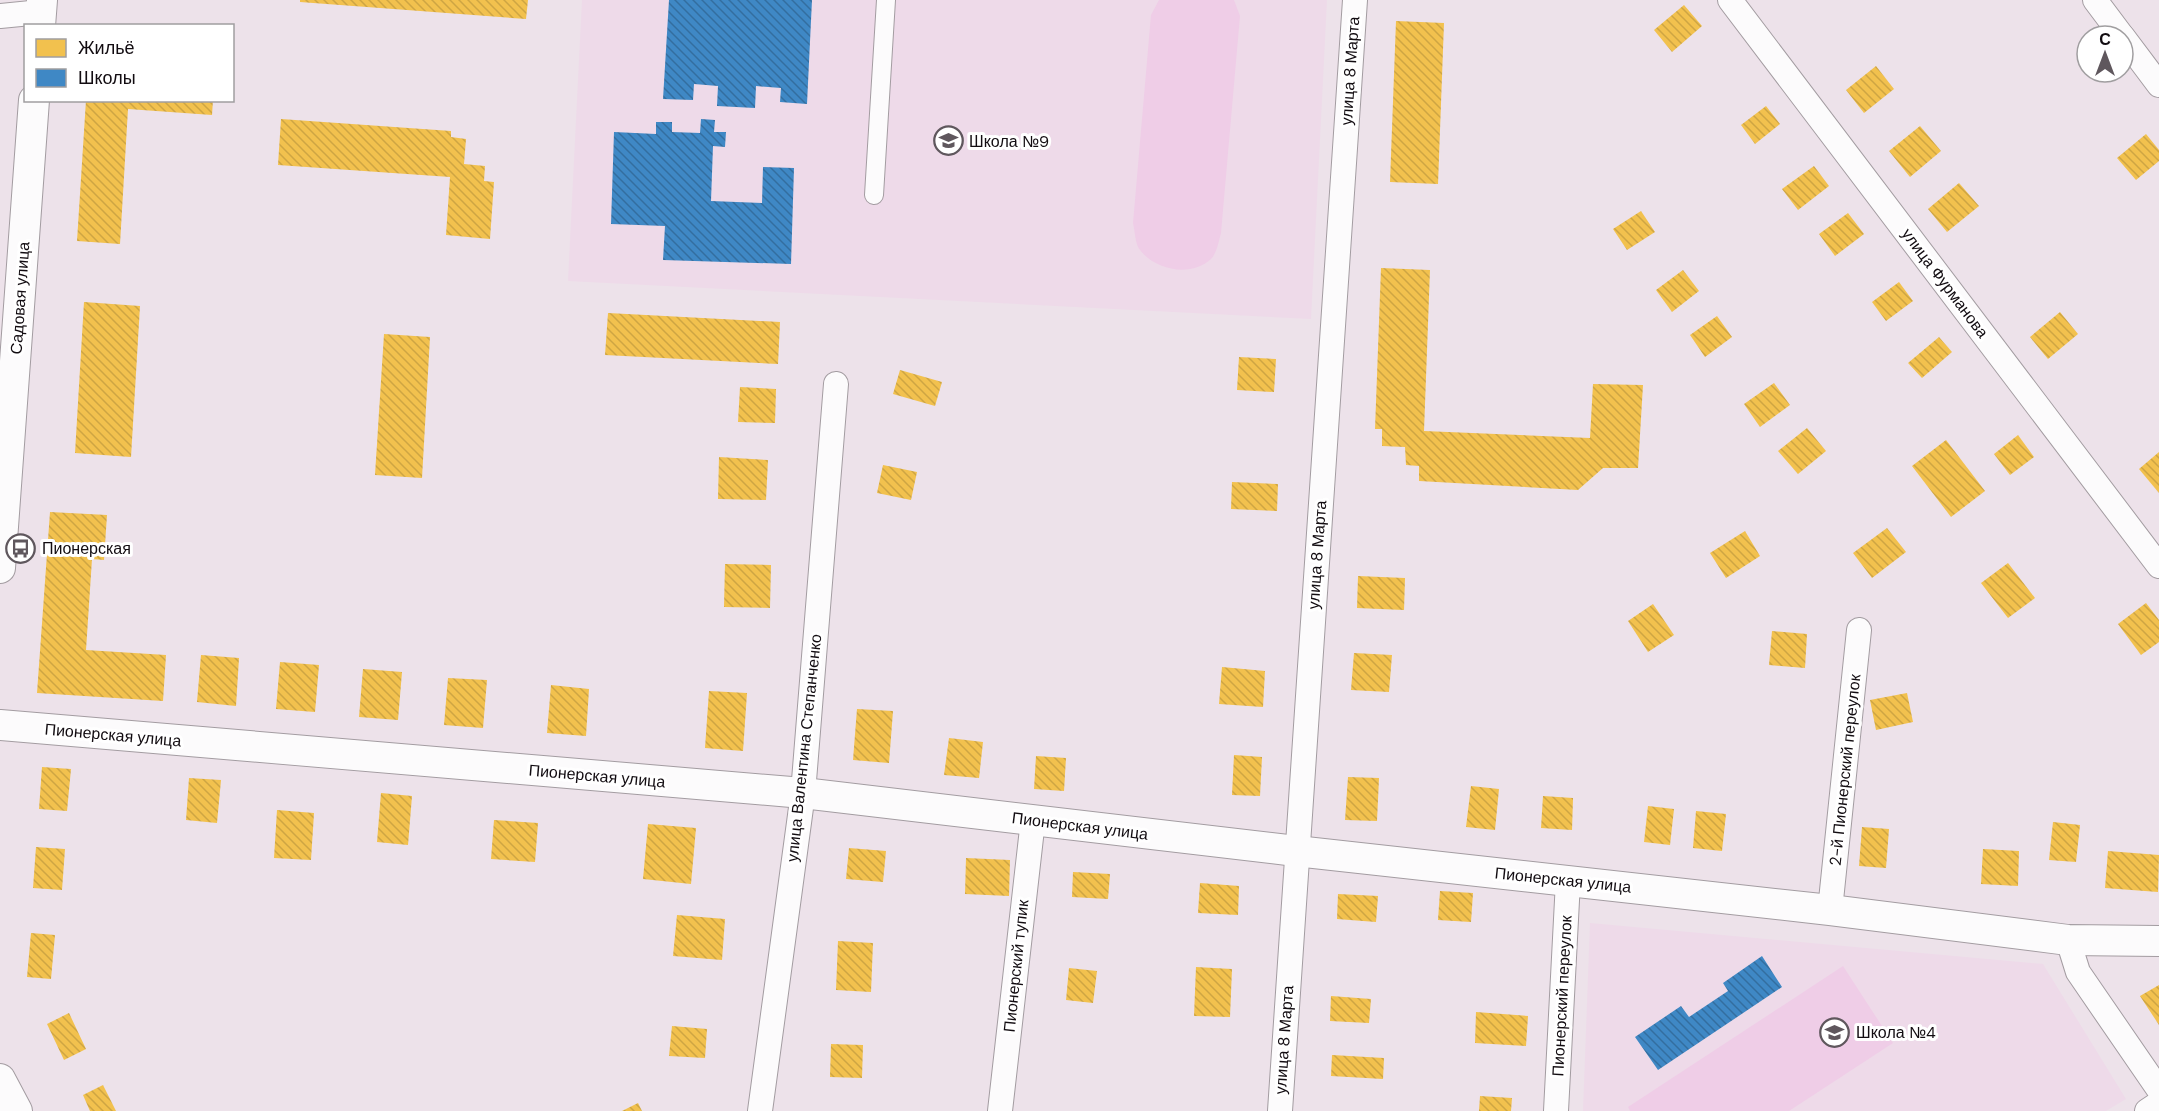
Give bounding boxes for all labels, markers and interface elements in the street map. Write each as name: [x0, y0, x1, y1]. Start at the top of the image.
street label: улица 8 Марта: [1336, 16, 1364, 126]
legend: [24, 24, 234, 102]
north arrow: [2075, 24, 2135, 84]
text: С: [2099, 29, 2111, 50]
text: Жильё: [78, 36, 135, 60]
text: Школы: [78, 66, 136, 90]
school or university icon: Школа №9: [932, 125, 964, 157]
place label: Школа №9: [969, 131, 1049, 152]
street label: улица Фурманова: [1897, 224, 1993, 342]
street label: Садовая улица: [6, 241, 34, 355]
street label: улица 8 Марта: [1303, 500, 1331, 610]
bus stop icon: Пионерская: [5, 532, 37, 564]
place label: Пионерская: [42, 538, 131, 559]
street label: улица Валентина Степанченко: [782, 633, 826, 863]
street label: 2-й Пионерский переулок: [1825, 672, 1866, 867]
street label: Пионерская улица: [44, 719, 182, 751]
street label: Пионерская улица: [528, 760, 666, 792]
street label: Пионерская улица: [1011, 807, 1149, 845]
street label: Пионерская улица: [1494, 862, 1632, 898]
street label: Пионерский тупик: [999, 898, 1034, 1033]
street label: Пионерский переулок: [1547, 914, 1577, 1077]
street label: улица 8 Марта: [1270, 985, 1298, 1095]
school or university icon: Школа №4: [1819, 1016, 1851, 1048]
place label: Школа №4: [1856, 1022, 1936, 1043]

